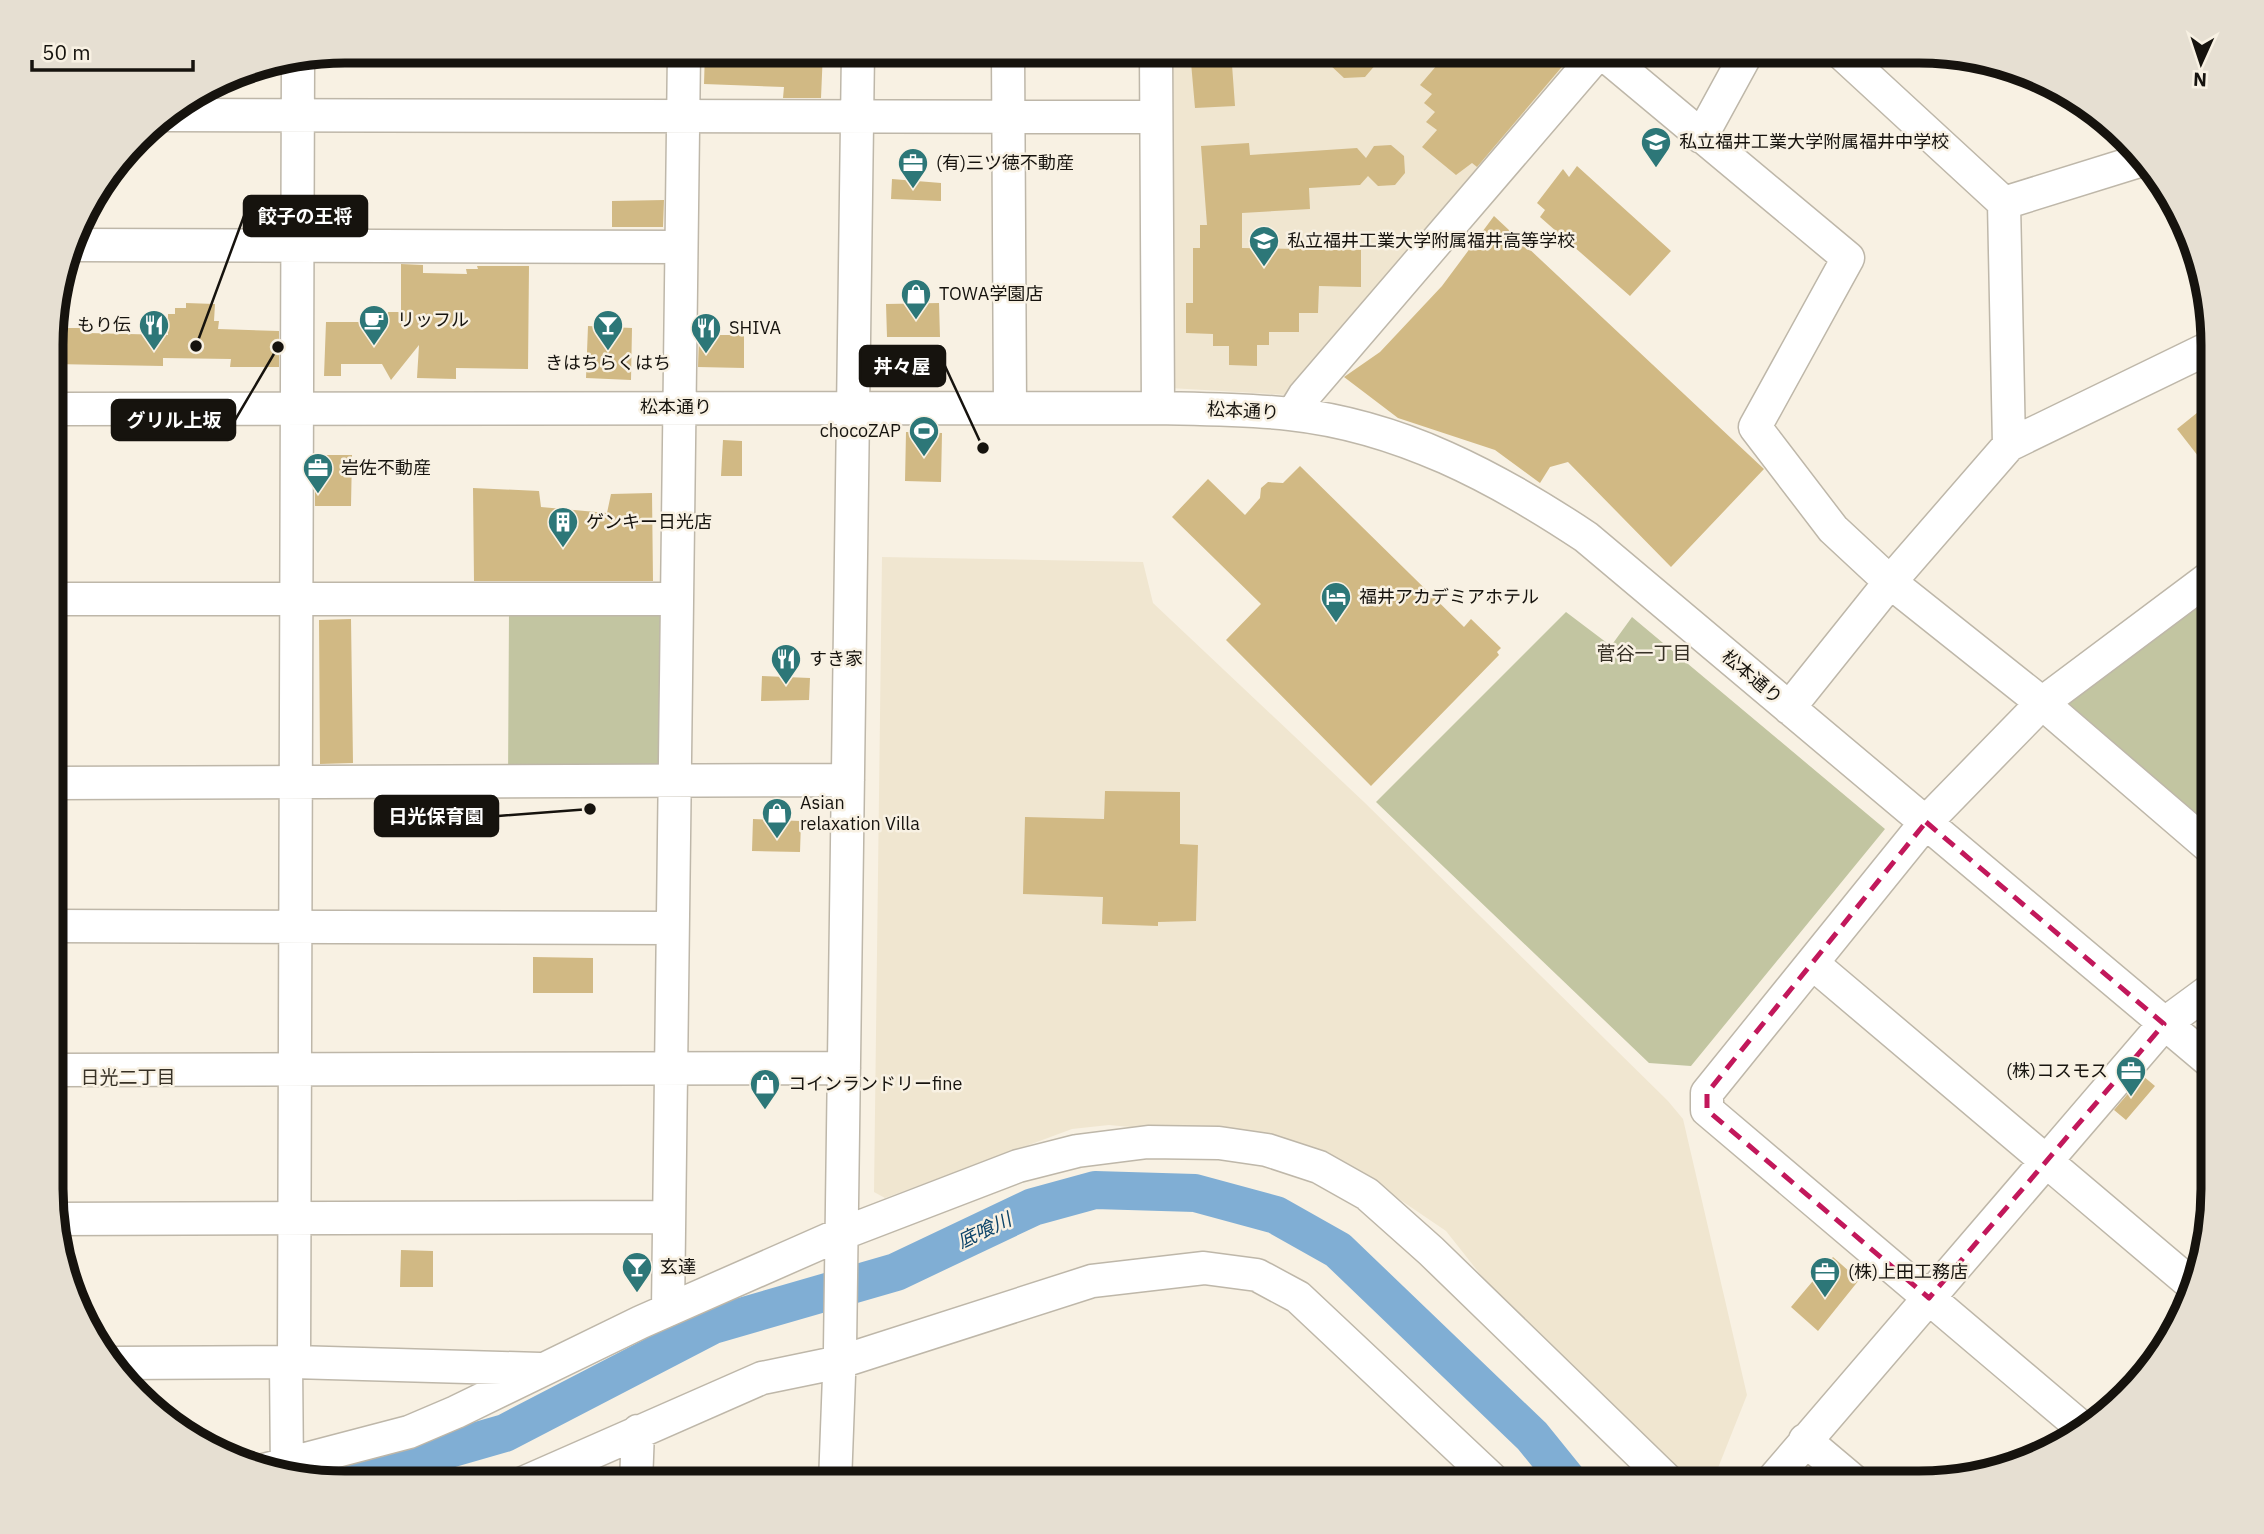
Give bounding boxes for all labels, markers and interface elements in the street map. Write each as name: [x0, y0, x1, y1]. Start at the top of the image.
scale bar: [32, 28, 192, 72]
north arrow: [2166, 28, 2236, 98]
text: 50 m: [42, 38, 91, 66]
text: N: [2193, 68, 2208, 92]
school or university icon: 私立福井工業大学附属福井中学校: [1639, 125, 1673, 169]
place label: 私立福井工業大学附属福井中学校: [1679, 130, 1949, 153]
office icon: (有)三ツ徳不動産: [896, 146, 930, 190]
place label: (有)三ツ徳不動産: [936, 151, 1074, 174]
callout: 餃子の王将: [244, 196, 367, 236]
text: 餃子の王将: [257, 204, 353, 228]
school or university icon: 私立福井工業大学附属福井高等学校: [1247, 224, 1281, 268]
place label: 私立福井工業大学附属福井高等学校: [1287, 229, 1575, 252]
shop icon: TOWA学園店: [899, 277, 933, 321]
place label: TOWA学園店: [939, 282, 1043, 305]
cafe icon: リッフル: [357, 303, 391, 347]
restaurant icon: もり伝: [137, 308, 171, 352]
place label: リッフル: [397, 308, 469, 331]
bar icon: きはちらくはち: [591, 308, 625, 352]
restaurant icon: SHIVA: [689, 311, 723, 355]
place label: もり伝: [77, 313, 131, 336]
place label: SHIVA: [729, 316, 782, 339]
callout: 丼々屋: [860, 346, 945, 386]
place label: きはちらくはち: [545, 351, 671, 374]
text: 丼々屋: [873, 354, 931, 378]
street label: 松本通り: [640, 395, 712, 418]
street label: 松本通り: [1206, 397, 1280, 424]
callout: グリル上坂: [112, 400, 235, 440]
text: グリル上坂: [126, 408, 222, 432]
sports icon: chocoZAP: [907, 414, 941, 458]
place label: chocoZAP: [820, 419, 901, 442]
office icon: 岩佐不動産: [301, 451, 335, 495]
place label: 岩佐不動産: [341, 456, 431, 479]
building icon: ゲンキー日光店: [546, 505, 580, 549]
place label: ゲンキー日光店: [586, 510, 712, 533]
hotel icon: 福井アカデミアホテル: [1319, 580, 1353, 624]
place label: 福井アカデミアホテル: [1359, 585, 1539, 608]
district label: 菅谷一丁目: [1596, 641, 1692, 665]
restaurant icon: すき家: [769, 642, 803, 686]
street label: 松本通り: [1717, 645, 1787, 709]
place label: すき家: [809, 647, 863, 670]
place label: Asian relaxation Villa: [800, 791, 920, 835]
callout: 日光保育園: [375, 796, 498, 836]
shop icon: Asian relaxation Villa: [760, 796, 794, 840]
text: 日光保育園: [388, 804, 484, 828]
office icon: (株)コスモス: [2114, 1054, 2148, 1098]
place label: (株)コスモス: [2006, 1059, 2108, 1082]
district label: 日光二丁目: [80, 1065, 176, 1089]
shop icon: コインランドリーfine: [748, 1067, 782, 1111]
place label: コインランドリーfine: [788, 1072, 962, 1095]
water label: 底喰川: [953, 1206, 1017, 1253]
bar icon: 玄達: [620, 1250, 654, 1294]
place label: 玄達: [660, 1255, 696, 1278]
office icon: (株)上田工務店: [1808, 1255, 1842, 1299]
place label: (株)上田工務店: [1848, 1260, 1968, 1283]

